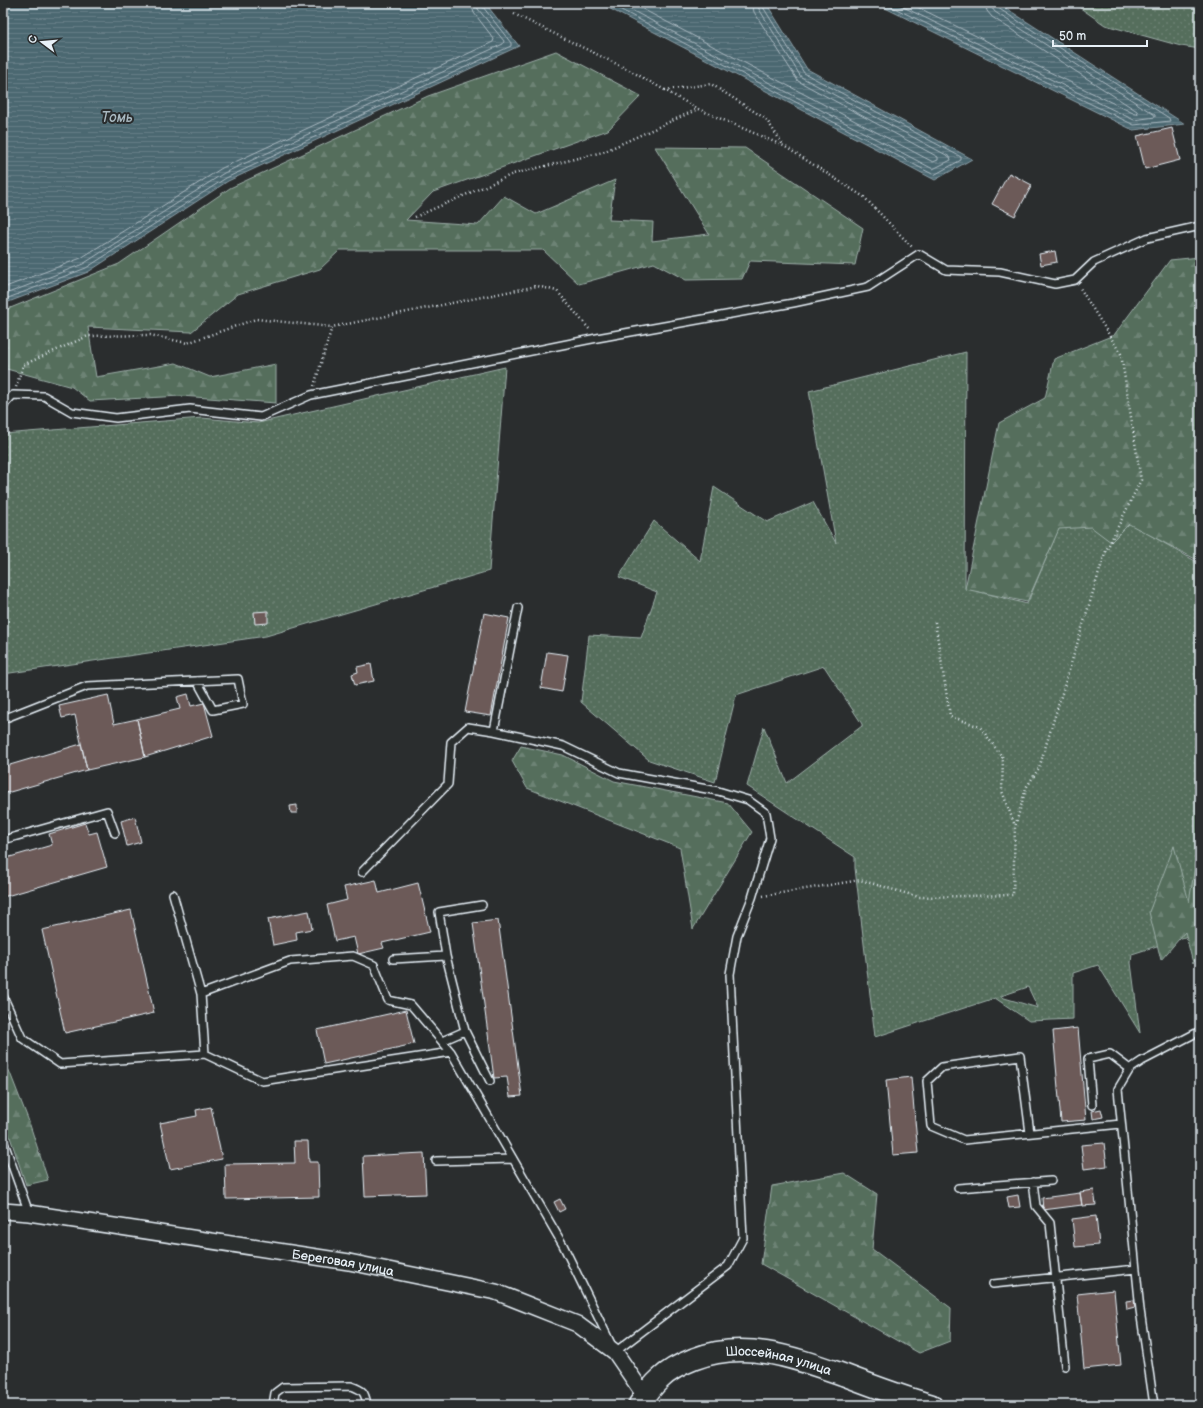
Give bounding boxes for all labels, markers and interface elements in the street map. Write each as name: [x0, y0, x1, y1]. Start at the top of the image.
north arrow: [22, 22, 62, 62]
scale bar: [1053, 22, 1147, 48]
text: 50 m: [1059, 29, 1086, 44]
text: С: [26, 34, 40, 45]
water label: Томь: [101, 109, 133, 126]
street label: Береговая улица: [291, 1246, 396, 1280]
street label: Шоссейная улица: [725, 1343, 834, 1379]

